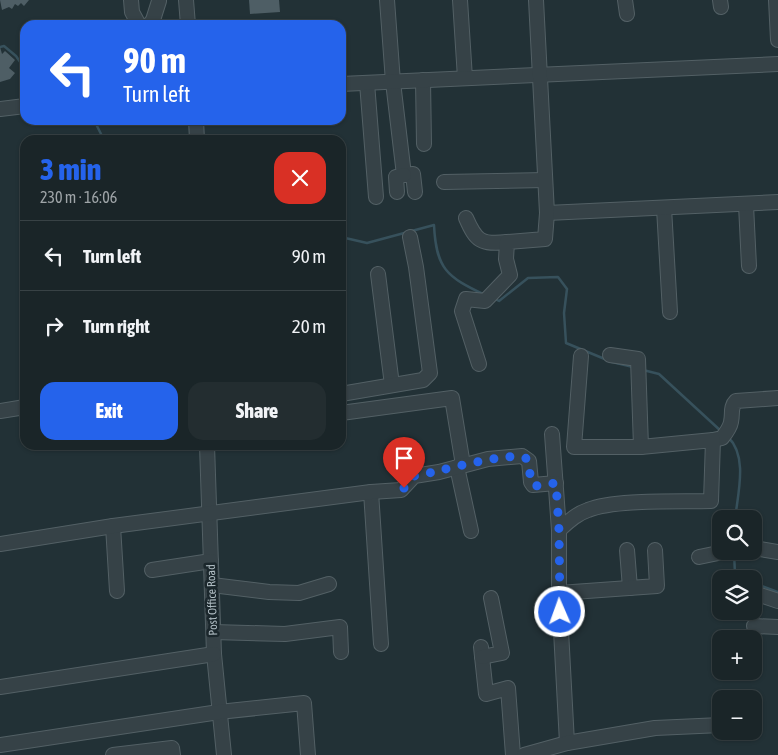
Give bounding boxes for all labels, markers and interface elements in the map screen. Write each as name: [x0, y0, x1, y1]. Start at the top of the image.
icon: left: [40, 40, 105, 105]
text: 90 m: [123, 40, 186, 80]
text: Turn left: [123, 81, 190, 107]
text: 3 min: [40, 152, 101, 186]
button: close: [274, 152, 326, 204]
text: 230 m · 16:06: [40, 188, 117, 206]
icon: left: [40, 242, 68, 270]
text: Turn left: [83, 245, 141, 267]
text: 90 m: [292, 245, 326, 267]
icon: right: [40, 312, 68, 340]
text: Turn right: [83, 315, 150, 337]
text: 20 m: [292, 315, 326, 337]
button: Exit: [40, 382, 178, 440]
button: Share: [188, 382, 326, 440]
pin: [383, 437, 425, 488]
icon: arrive: [390, 444, 418, 472]
map controls: [712, 510, 762, 740]
button: search: [712, 510, 762, 560]
street label: Post Office Road: [204, 564, 220, 636]
button: layers: [712, 570, 762, 620]
position arrow: [533, 585, 585, 637]
button: +: [712, 630, 762, 680]
button: −: [712, 690, 762, 740]

